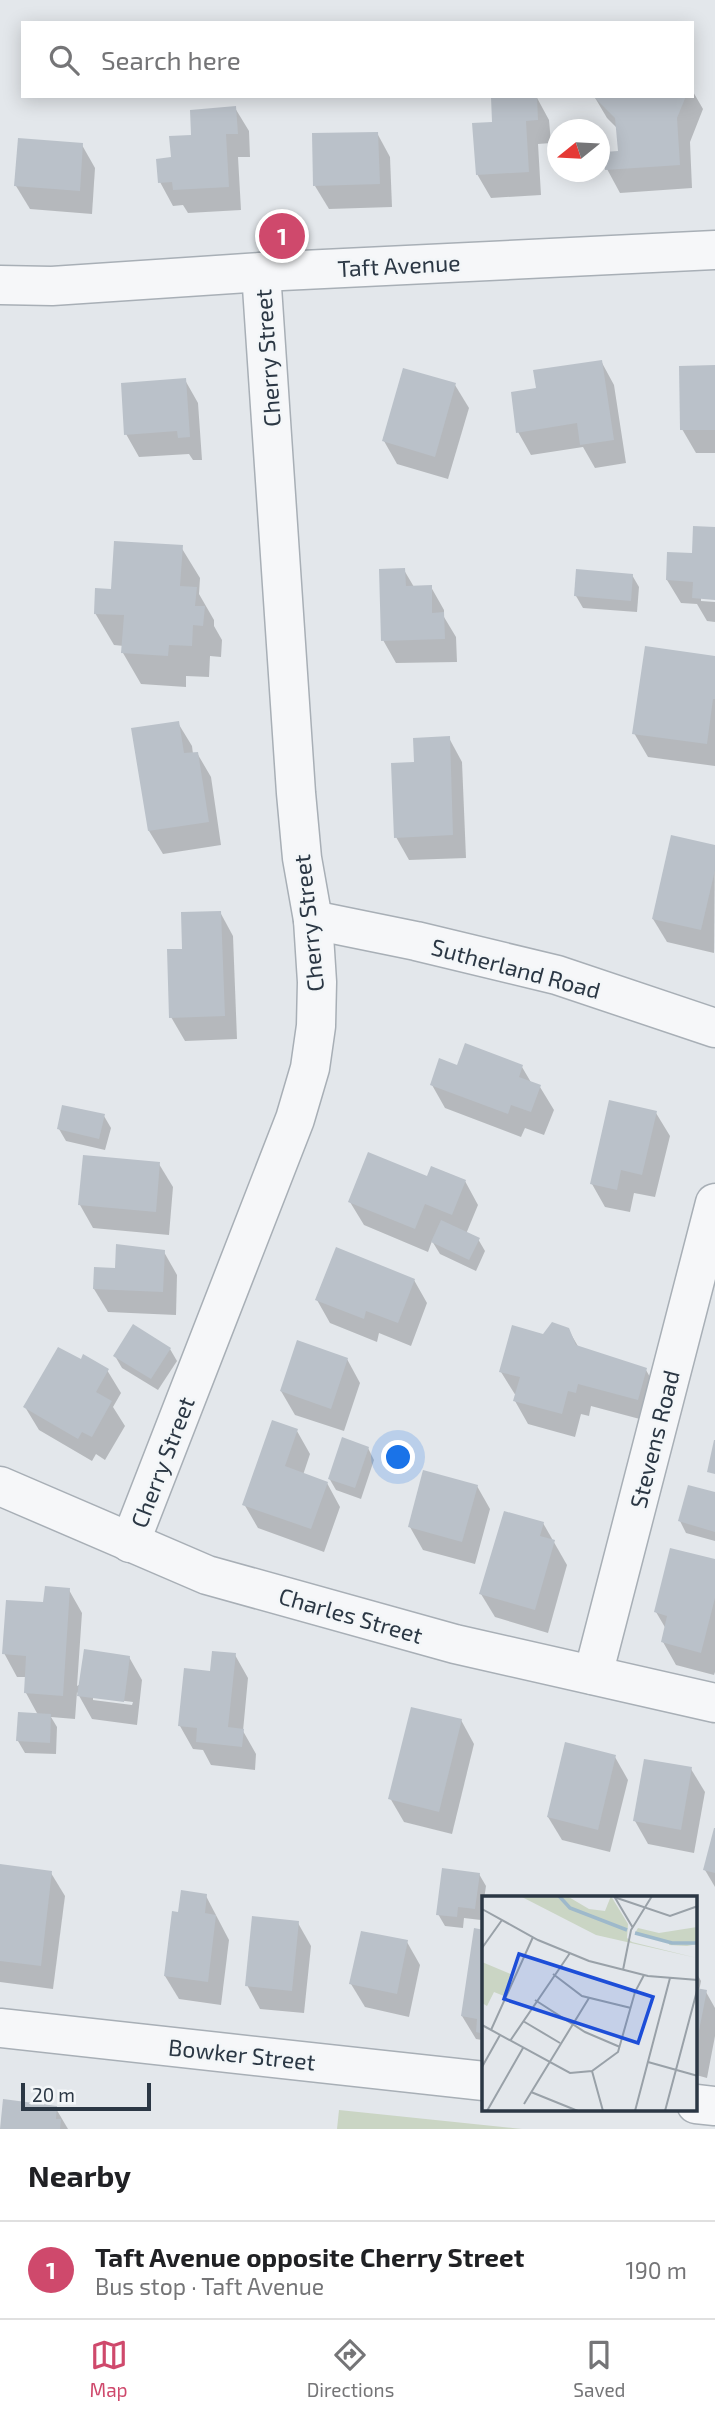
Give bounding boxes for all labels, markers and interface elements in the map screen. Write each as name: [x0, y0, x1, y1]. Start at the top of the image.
search box: [21, 21, 694, 98]
icon: search: [45, 41, 83, 79]
text: Search here: [101, 44, 241, 75]
north arrow: [547, 119, 610, 182]
pin: 1: [259, 210, 305, 262]
street label: Taft Avenue: [337, 248, 461, 282]
street label: Cherry Street: [248, 288, 286, 428]
street label: Cherry Street: [287, 853, 329, 993]
street label: Sutherland Road: [428, 932, 604, 1004]
street label: Stevens Road: [623, 1367, 685, 1511]
street label: Cherry Street: [124, 1392, 200, 1531]
your location: [381, 1440, 415, 1474]
street label: Charles Street: [276, 1581, 426, 1649]
inset map: [482, 1896, 698, 2112]
street label: Bowker Street: [167, 2032, 317, 2076]
scale bar: [21, 2080, 150, 2112]
text: 20 m: [32, 2083, 75, 2106]
text: Nearby: [28, 2157, 131, 2193]
text: Taft Avenue opposite Cherry Street: [95, 2241, 524, 2272]
text: 1: [46, 2256, 56, 2284]
text: 190 m: [626, 2256, 687, 2284]
text: Bus stop · Taft Avenue: [95, 2272, 324, 2300]
tab: Map: [90, 2336, 128, 2401]
tab: Directions: [307, 2336, 394, 2401]
tab: Saved: [573, 2336, 625, 2401]

